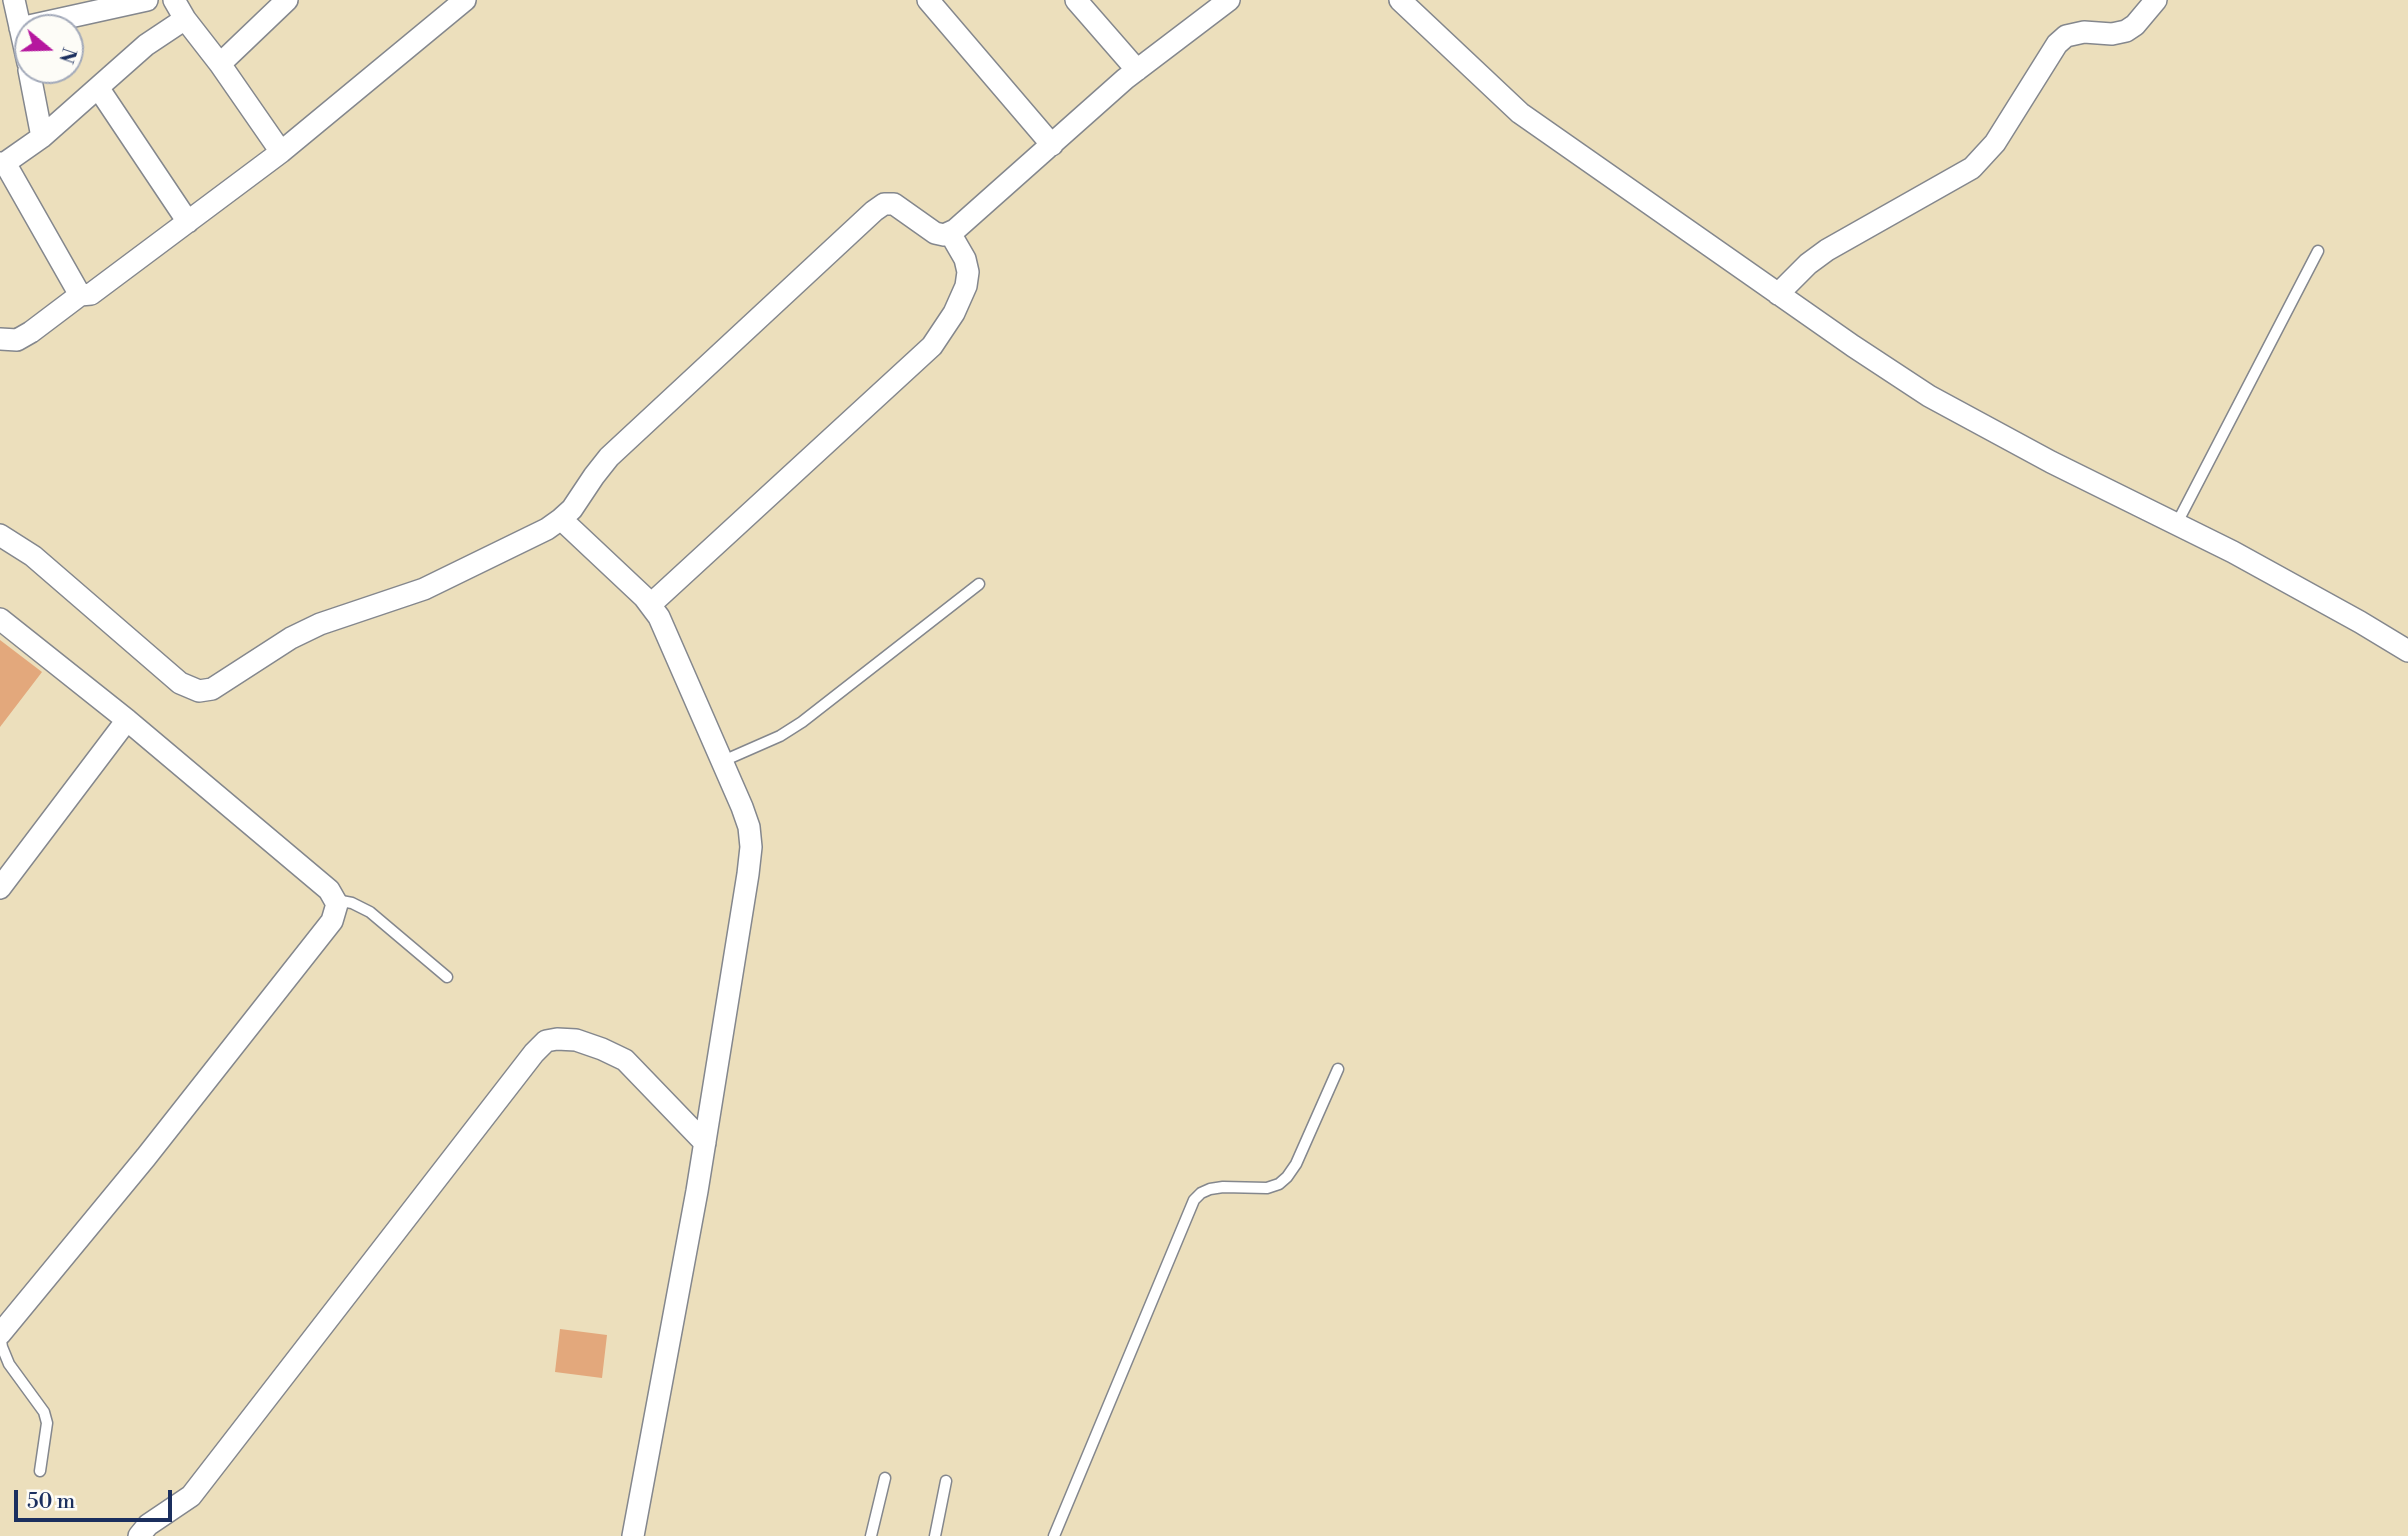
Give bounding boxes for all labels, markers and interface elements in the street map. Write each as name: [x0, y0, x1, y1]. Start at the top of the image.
north arrow: [14, 14, 84, 84]
text: N: [53, 44, 81, 66]
scale bar: [18, 1476, 175, 1520]
text: 50 m: [27, 1489, 75, 1515]

